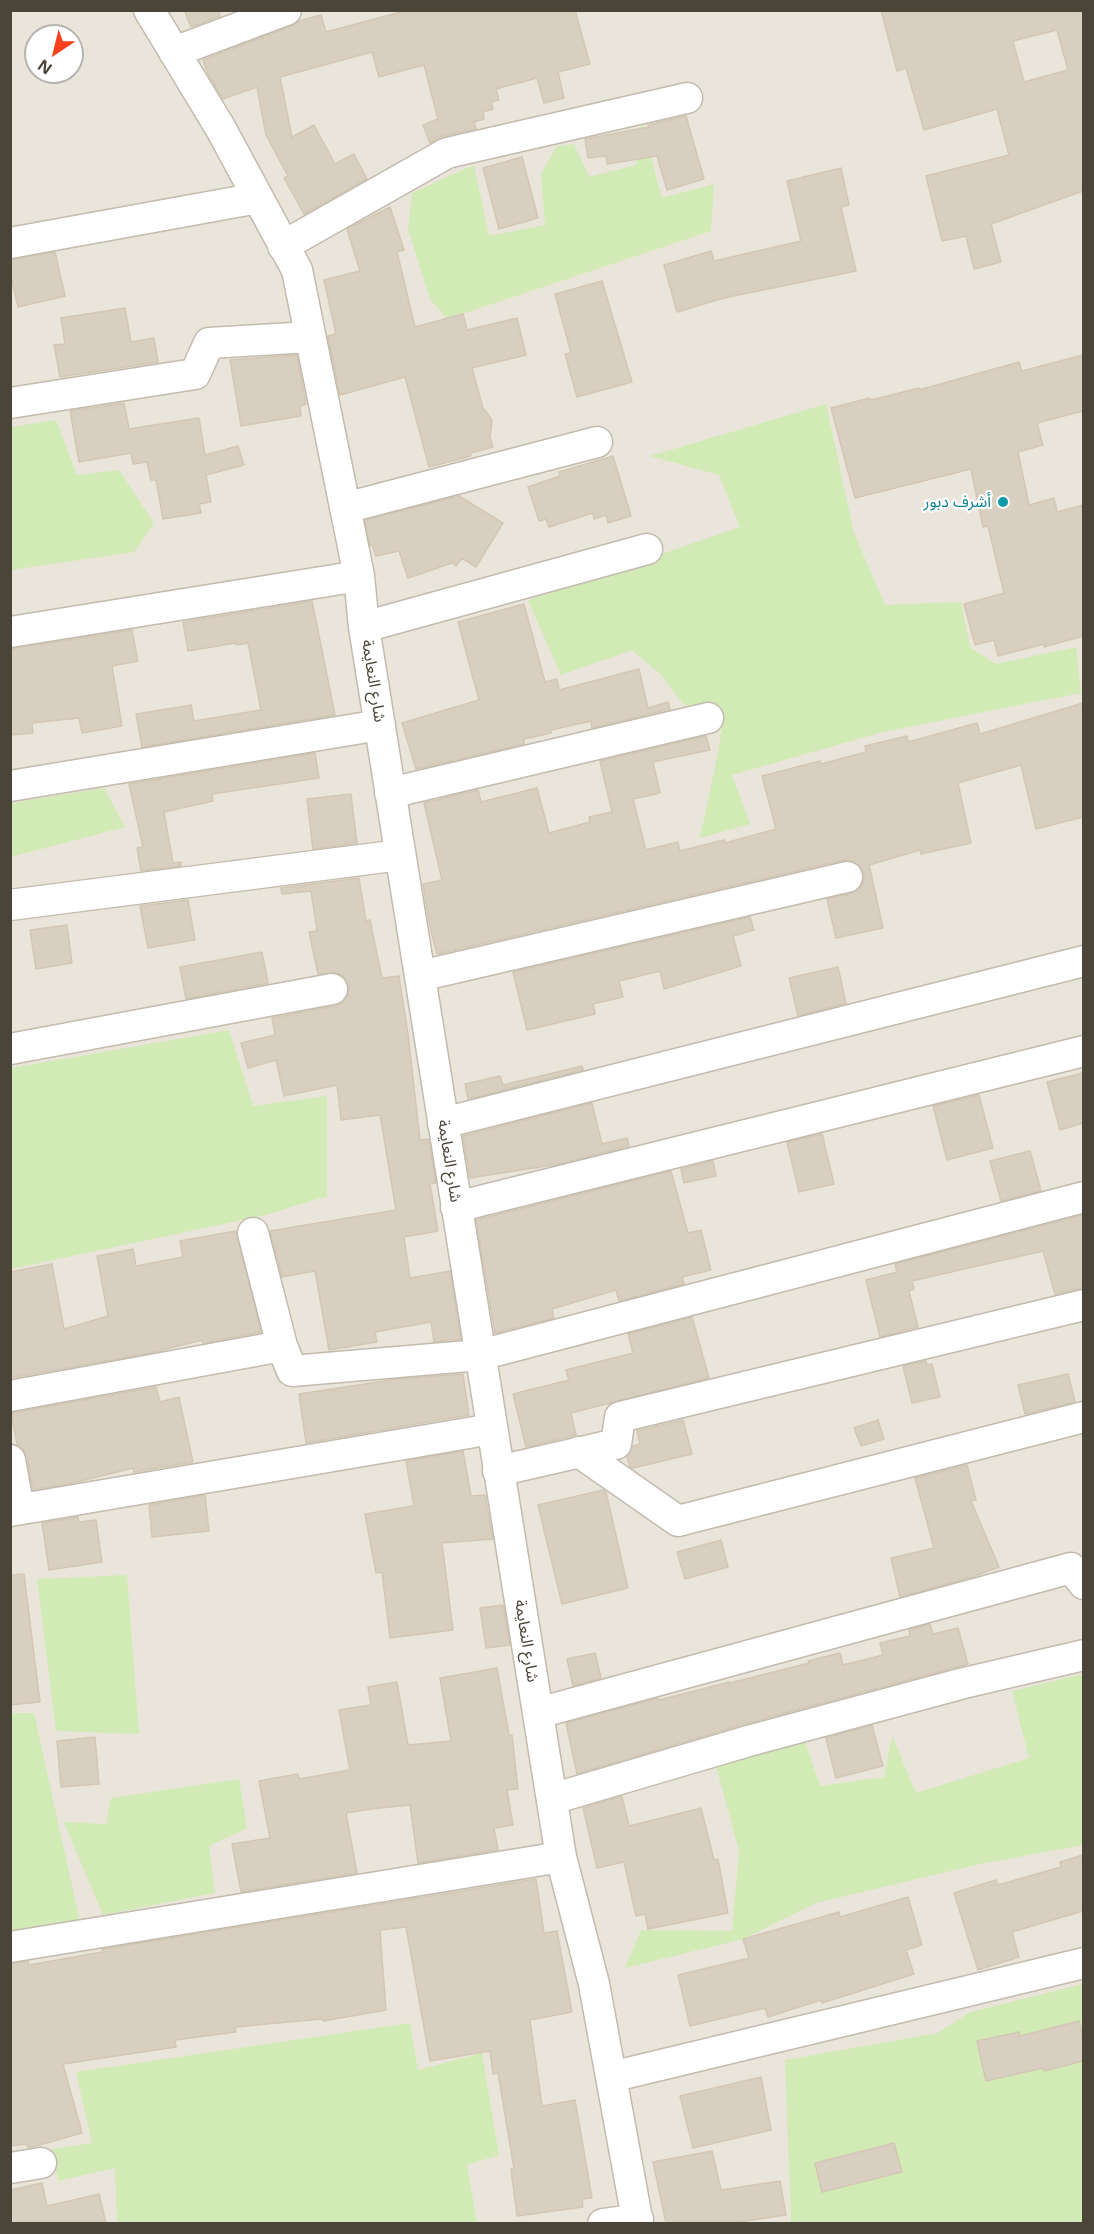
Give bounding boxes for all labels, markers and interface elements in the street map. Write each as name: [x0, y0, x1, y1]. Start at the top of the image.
north arrow: [24, 24, 84, 84]
text: N: [33, 54, 56, 80]
place label: أشرف دبور: [924, 492, 991, 512]
marker: أشرف دبور: [996, 495, 1010, 509]
street label: شارع النعايمة: [357, 638, 389, 724]
street label: شارع النعايمة: [433, 1118, 465, 1204]
street label: شارع النعايمة: [510, 1598, 542, 1684]

